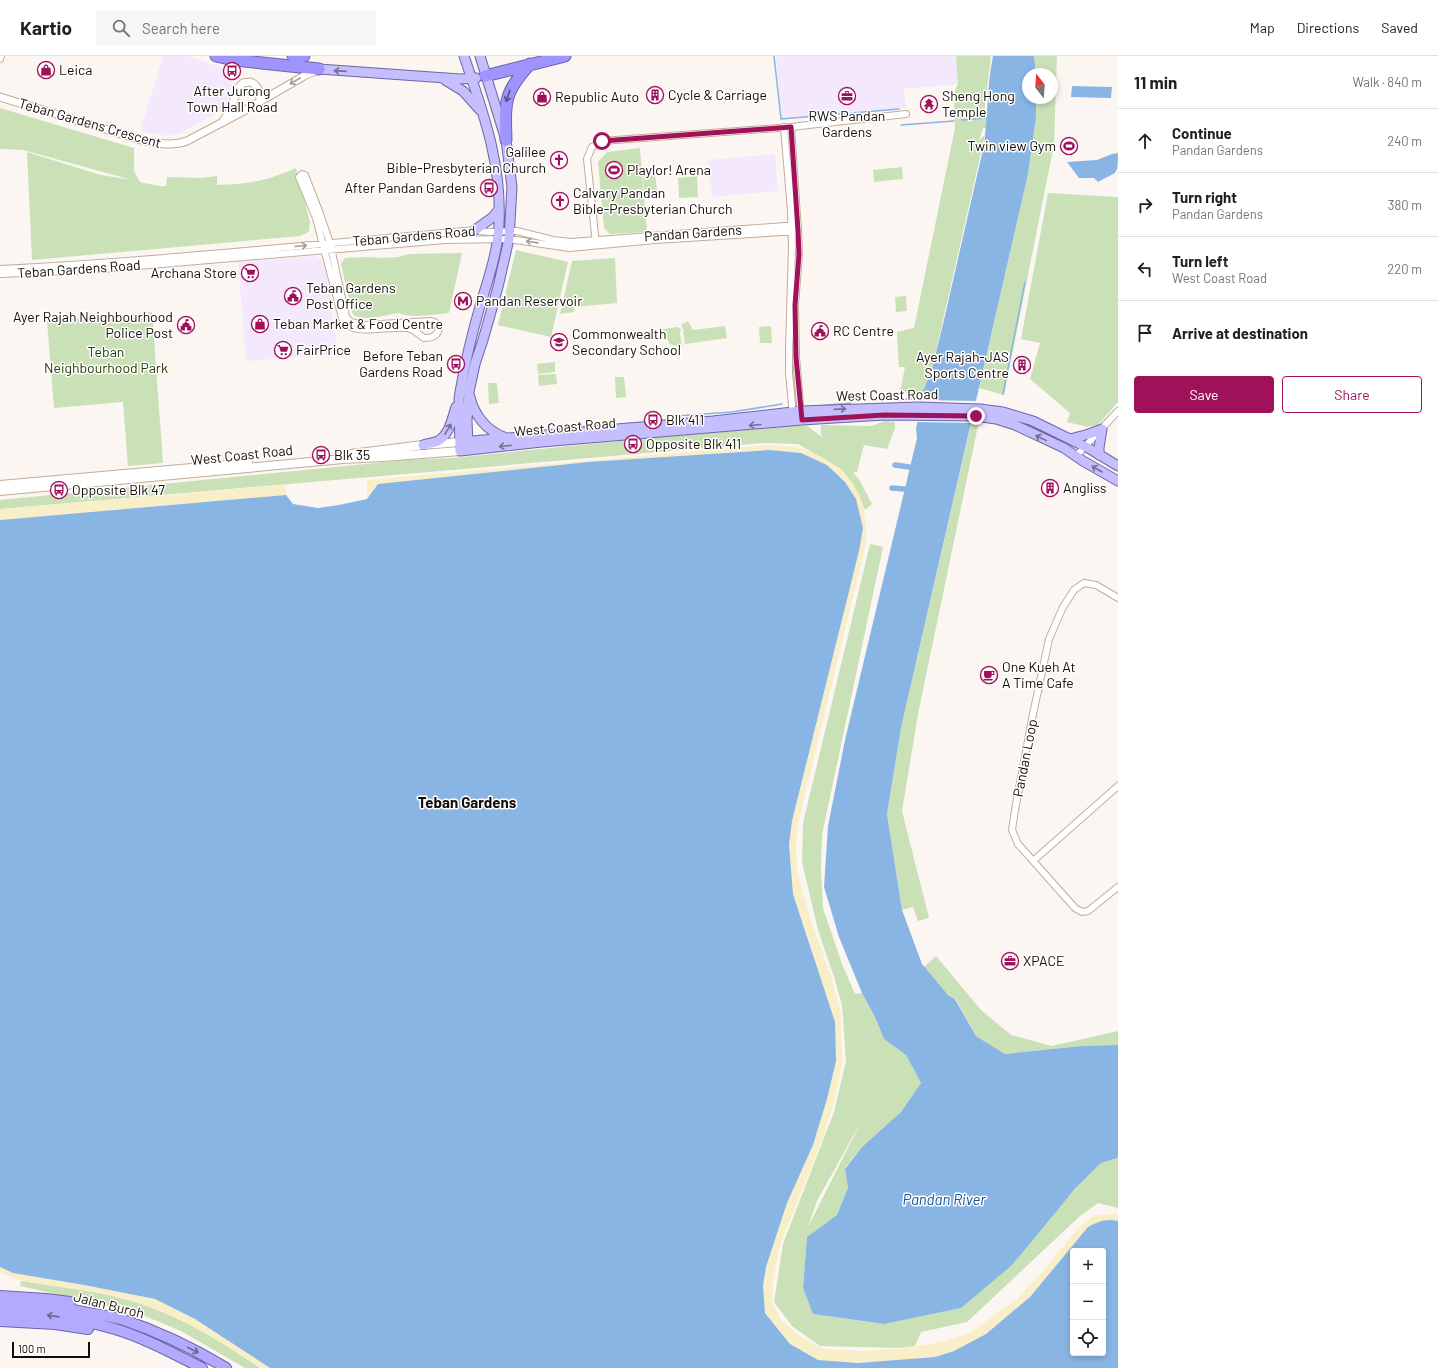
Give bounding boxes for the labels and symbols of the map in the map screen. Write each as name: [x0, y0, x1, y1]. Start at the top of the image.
shop icon: Leica: [36, 60, 56, 80]
place label: Leica: [59, 61, 92, 78]
bus stop icon: After Jurong Town Hall Road: [222, 61, 242, 81]
one-way arrow: [334, 67, 347, 75]
north arrow: [1022, 68, 1058, 104]
one-way arrow: [289, 77, 301, 85]
place label: After Jurong Town Hall Road: [186, 82, 278, 115]
building icon: Cycle & Carriage: [645, 85, 665, 105]
place label: Cycle & Carriage: [668, 86, 767, 103]
office icon: RWS Pandan Gardens: [837, 86, 857, 106]
shop icon: Republic Auto: [532, 87, 552, 107]
place label: Sheng Hong Temple: [942, 87, 1015, 120]
place label: Republic Auto: [555, 88, 639, 105]
one-way arrow: [504, 89, 511, 102]
street label: Teban Gardens Crescent: [17, 94, 163, 151]
temple icon: Sheng Hong Temple: [919, 94, 939, 114]
place label: RWS Pandan Gardens: [809, 107, 885, 140]
route start: [593, 132, 611, 150]
sports icon: Twin view Gym: [1059, 136, 1079, 156]
place label: Twin view Gym: [968, 137, 1056, 154]
place label: Galilee Bible-Presbyterian Church: [387, 143, 546, 176]
church icon: Galilee Bible-Presbyterian Church: [549, 150, 569, 170]
sports icon: Playlor! Arena: [604, 160, 624, 180]
place label: Playlor! Arena: [627, 161, 711, 178]
bus stop icon: After Pandan Gardens: [479, 178, 499, 198]
place label: After Pandan Gardens: [344, 179, 476, 196]
place label: Calvary Pandan Bible-Presbyterian Church: [573, 184, 732, 217]
church icon: Calvary Pandan Bible-Presbyterian Church: [550, 191, 570, 211]
street label: Pandan Gardens: [643, 221, 743, 244]
street label: Teban Gardens Road: [352, 222, 476, 249]
one-way arrow: [526, 238, 539, 246]
one-way arrow: [294, 242, 307, 250]
street label: Teban Gardens Road: [17, 256, 141, 281]
supermarket icon: Archana Store: [240, 263, 260, 283]
place label: Archana Store: [151, 264, 237, 281]
place label: Teban Gardens Post Office: [306, 279, 396, 312]
public building icon: Teban Gardens Post Office: [283, 286, 303, 306]
metro station icon: Pandan Reservoir: [453, 291, 473, 311]
place label: Pandan Reservoir: [476, 292, 582, 309]
place label: Ayer Rajah Neighbourhood Police Post: [13, 308, 173, 341]
shop icon: Teban Market & Food Centre: [250, 314, 270, 334]
public building icon: Ayer Rajah Neighbourhood Police Post: [176, 315, 196, 335]
place label: Teban Market & Food Centre: [273, 315, 443, 332]
public building icon: RC Centre: [810, 321, 830, 341]
place label: RC Centre: [833, 322, 894, 339]
place label: Commonwealth Secondary School: [572, 325, 681, 358]
school or university icon: Commonwealth Secondary School: [549, 332, 569, 352]
supermarket icon: FairPrice: [273, 340, 293, 360]
place label: FairPrice: [296, 341, 351, 358]
park label: Teban Neighbourhood Park: [44, 343, 168, 376]
place label: Before Teban Gardens Road: [359, 347, 443, 380]
place label: Ayer Rajah-JAS Sports Centre: [916, 348, 1009, 381]
bus stop icon: Before Teban Gardens Road: [446, 354, 466, 374]
building icon: Ayer Rajah-JAS Sports Centre: [1012, 355, 1032, 375]
street label: West Coast Road: [836, 385, 938, 404]
one-way arrow: [833, 406, 846, 413]
route end: [967, 407, 985, 425]
bus stop icon: Blk 411: [643, 410, 663, 430]
place label: Blk 411: [666, 411, 704, 428]
street label: West Coast Road: [513, 414, 617, 439]
one-way arrow: [749, 421, 762, 428]
one-way arrow: [444, 424, 452, 435]
one-way arrow: [1036, 433, 1048, 441]
bus stop icon: Opposite Blk 411: [623, 434, 643, 454]
place label: Opposite Blk 411: [646, 435, 741, 452]
street label: West Coast Road: [190, 441, 294, 468]
one-way arrow: [499, 442, 512, 450]
bus stop icon: Blk 35: [311, 445, 331, 465]
place label: Blk 35: [334, 446, 370, 463]
one-way arrow: [1091, 465, 1103, 473]
building icon: Angliss: [1040, 478, 1060, 498]
place label: Angliss: [1063, 479, 1107, 496]
bus stop icon: Opposite Blk 47: [49, 480, 69, 500]
place label: Opposite Blk 47: [72, 481, 165, 498]
place label: One Kueh At A Time Cafe: [1002, 658, 1076, 691]
cafe icon: One Kueh At A Time Cafe: [979, 665, 999, 685]
street label: Pandan Loop: [1009, 718, 1040, 798]
district label: Teban Gardens: [418, 793, 517, 811]
office icon: XPACE: [1000, 951, 1020, 971]
place label: XPACE: [1023, 952, 1064, 969]
water label: Pandan River: [902, 1190, 986, 1208]
street label: Jalan Buroh: [72, 1288, 146, 1322]
one-way arrow: [47, 1312, 60, 1319]
scale bar: [12, 1340, 90, 1359]
one-way arrow: [187, 1347, 199, 1354]

